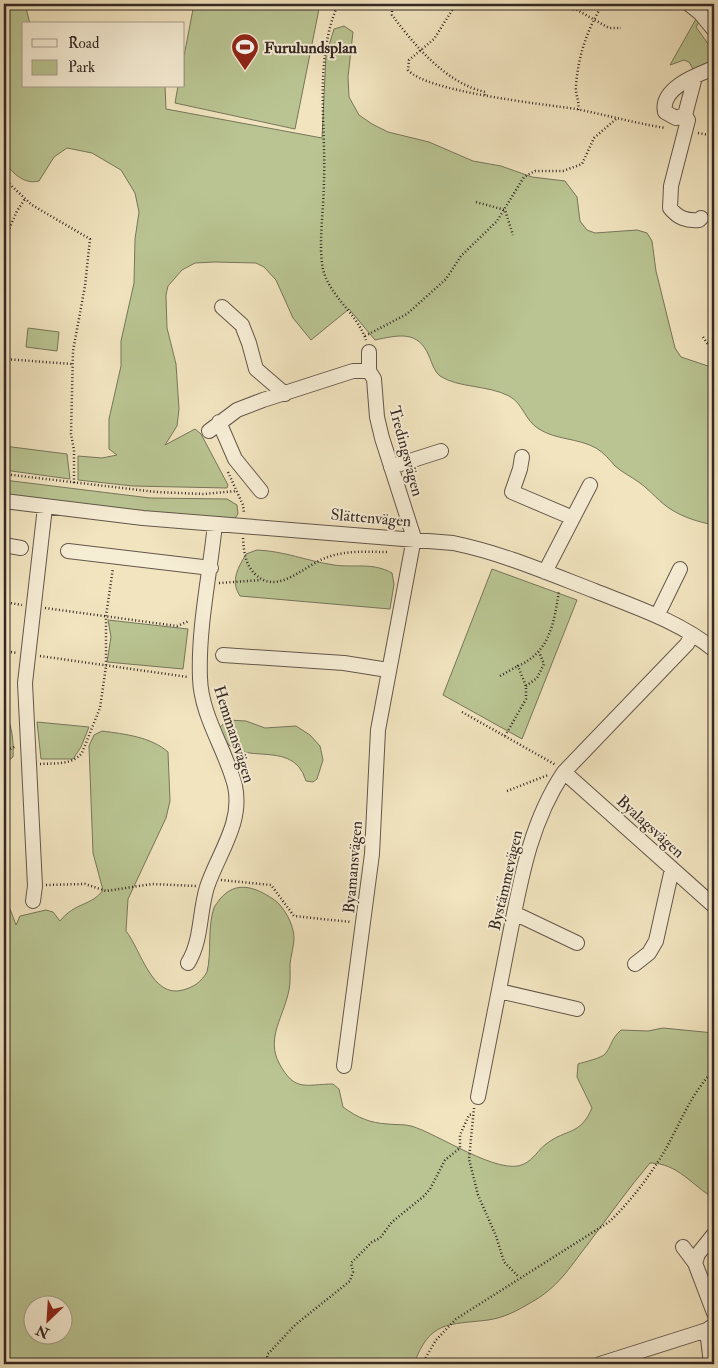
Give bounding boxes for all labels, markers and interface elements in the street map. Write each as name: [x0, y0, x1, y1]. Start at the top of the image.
legend: [22, 22, 185, 88]
sports icon: Furulundsplan: [230, 32, 260, 71]
text: Road: [68, 34, 100, 53]
place label: Furulundsplan: [264, 38, 358, 59]
text: Park: [68, 58, 95, 77]
street label: Tredingsvägen: [384, 404, 428, 499]
street label: Slättenvägen: [330, 505, 412, 531]
street label: Hemmansvägen: [209, 683, 259, 785]
street label: Byalagsvägen: [612, 791, 688, 862]
street label: Byamansvägen: [339, 820, 367, 914]
street label: Bystämmevägen: [485, 828, 527, 932]
north arrow: [22, 1296, 72, 1346]
text: N: [33, 1321, 53, 1342]

